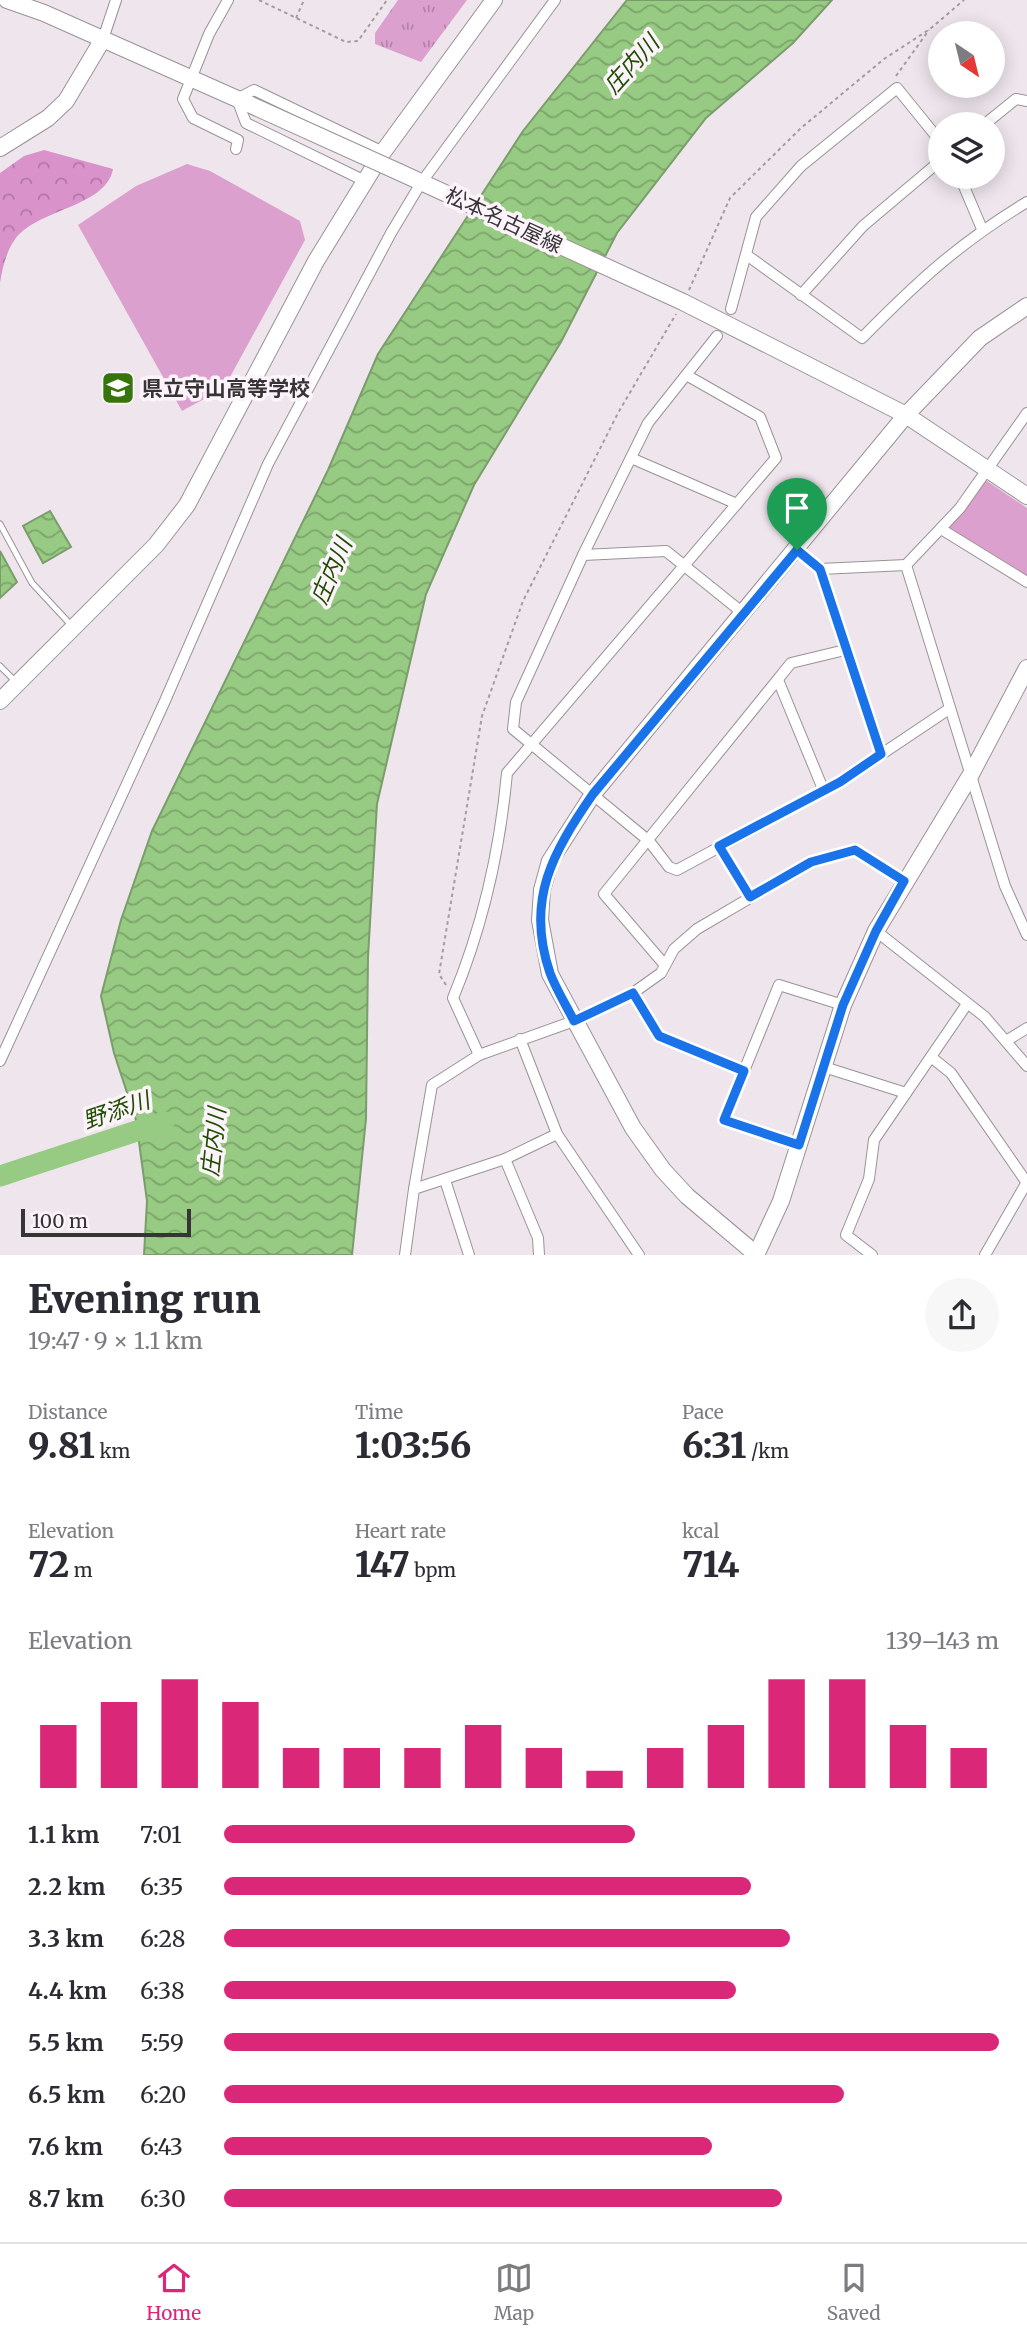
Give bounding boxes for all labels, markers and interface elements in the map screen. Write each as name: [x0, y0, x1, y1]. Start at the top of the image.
north arrow: [928, 21, 1004, 98]
map controls: [928, 21, 1005, 189]
water label: 庄内川: [597, 26, 667, 99]
button: layers: [928, 112, 1005, 189]
street label: 松本名古屋線: [441, 181, 567, 259]
school or university icon: 県立守山高等学校: [99, 369, 137, 407]
place label: 県立守山高等学校: [142, 375, 310, 402]
pin: [767, 478, 827, 550]
icon: arrive: [778, 489, 816, 527]
water label: 庄内川: [304, 531, 359, 608]
water label: 野添川: [79, 1084, 156, 1135]
water label: 庄内川: [195, 1103, 231, 1178]
scale bar: [21, 1206, 191, 1238]
text: 100 m: [32, 1209, 88, 1233]
text: Evening run: [28, 1276, 261, 1323]
button: share: [925, 1278, 999, 1352]
text: 19:47 · 9 × 1.1 km: [28, 1326, 203, 1355]
text: Distance: [28, 1400, 107, 1424]
text: Time: [355, 1400, 403, 1424]
text: Pace: [682, 1400, 724, 1424]
text: 9.81: [28, 1424, 95, 1468]
text: 1:03:56: [355, 1424, 471, 1468]
text: 6:31: [682, 1424, 746, 1468]
text: km: [95, 1439, 130, 1463]
text: /km: [746, 1439, 789, 1463]
text: Elevation: [28, 1519, 114, 1543]
text: Heart rate: [355, 1519, 446, 1543]
text: kcal: [682, 1519, 719, 1543]
text: 72: [28, 1543, 69, 1587]
text: 147: [355, 1543, 410, 1587]
text: 714: [682, 1543, 740, 1587]
text: m: [69, 1558, 93, 1582]
text: bpm: [410, 1558, 456, 1582]
text: Elevation: [28, 1626, 132, 1655]
text: 139–143 m: [886, 1626, 999, 1655]
text: 1.1 km: [28, 1820, 99, 1849]
text: 7:01: [140, 1820, 182, 1849]
text: 2.2 km: [28, 1872, 106, 1901]
text: 6:35: [140, 1872, 183, 1901]
text: 3.3 km: [28, 1924, 104, 1953]
text: 6:28: [140, 1924, 186, 1953]
text: 4.4 km: [28, 1976, 107, 2005]
text: 6:38: [140, 1976, 185, 2005]
text: 5.5 km: [28, 2028, 104, 2057]
text: 5:59: [140, 2028, 184, 2057]
text: 6.5 km: [28, 2080, 105, 2109]
text: 6:20: [140, 2080, 186, 2109]
text: 7.6 km: [28, 2132, 103, 2161]
text: 6:43: [140, 2132, 183, 2161]
text: 8.7 km: [28, 2184, 104, 2213]
text: 6:30: [140, 2184, 186, 2213]
tab: Home: [146, 2259, 201, 2325]
tab: Map: [494, 2259, 534, 2325]
tab: Saved: [827, 2259, 881, 2325]

